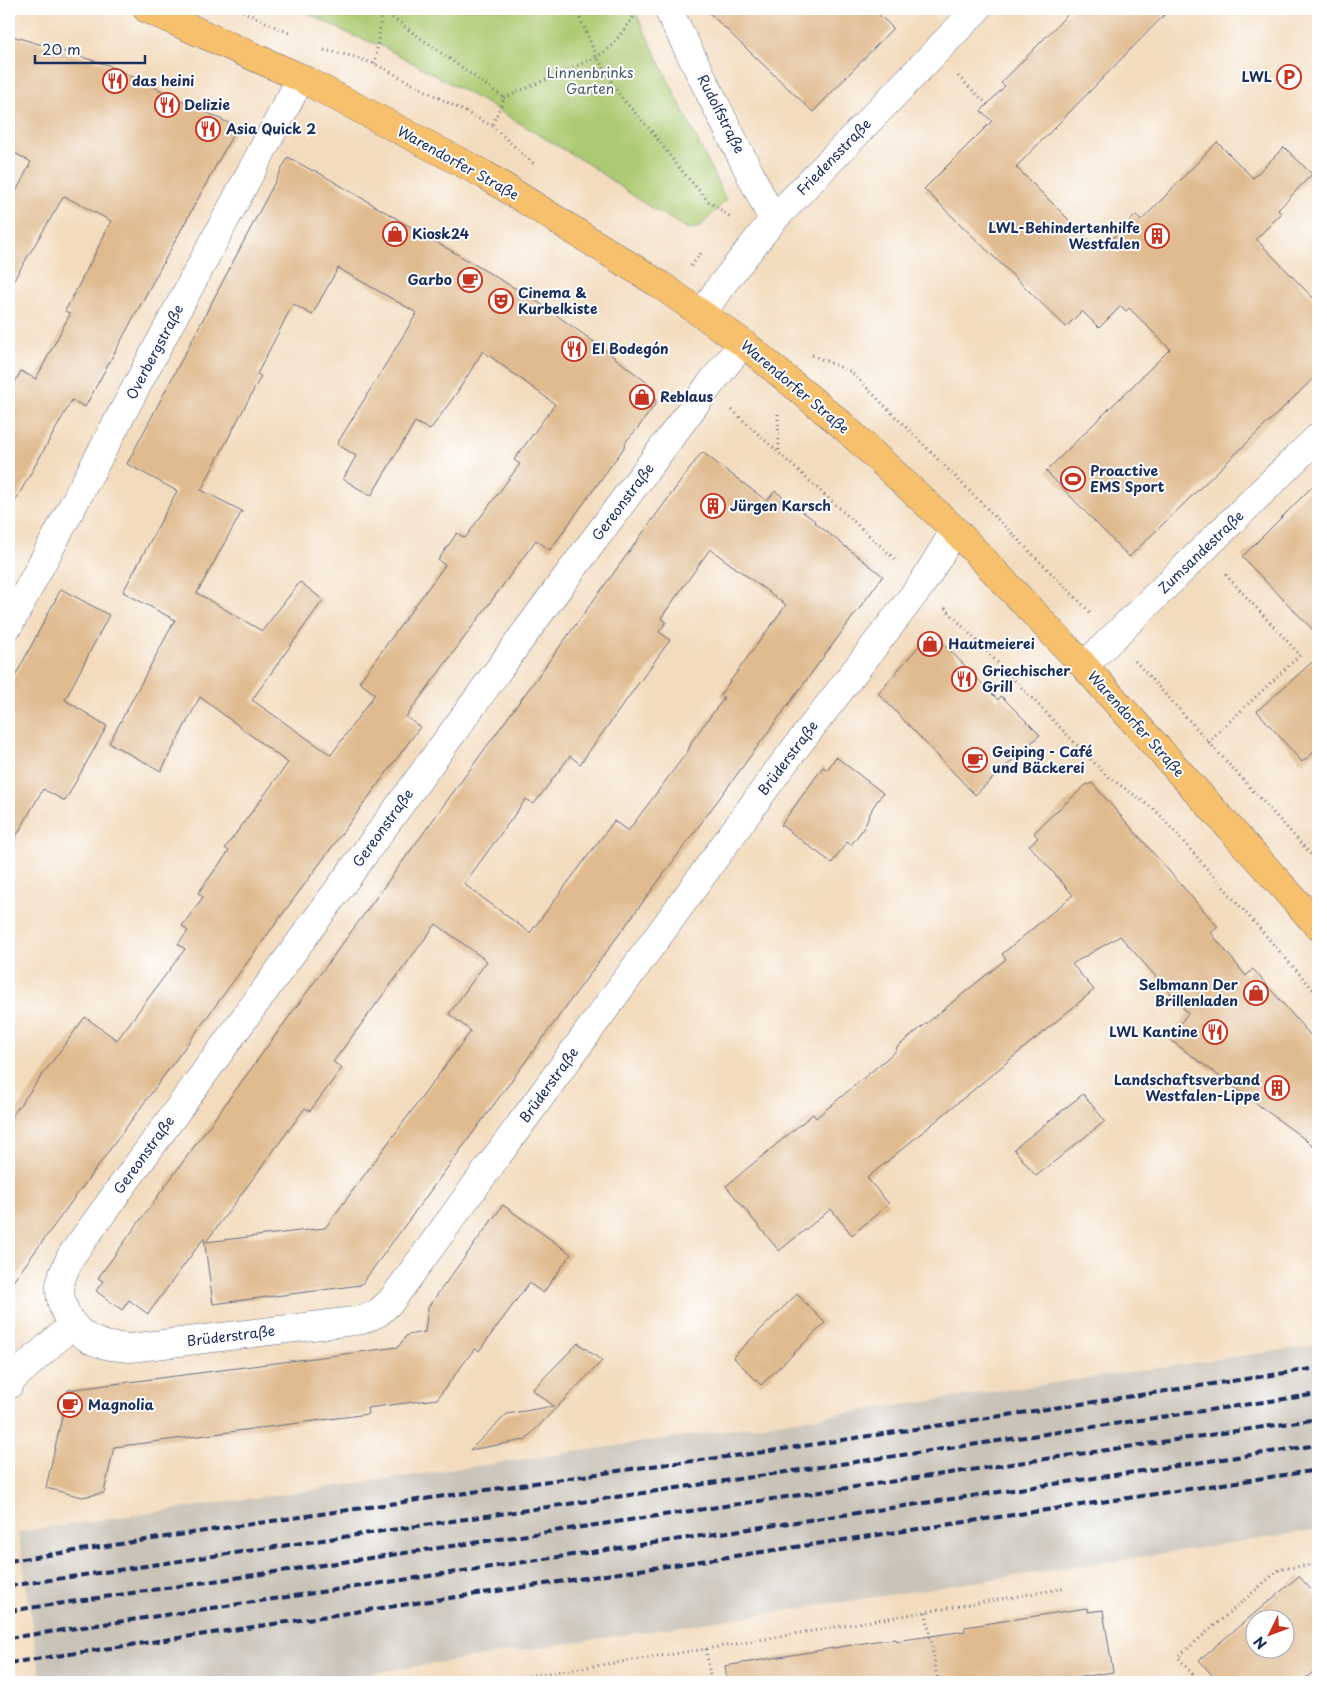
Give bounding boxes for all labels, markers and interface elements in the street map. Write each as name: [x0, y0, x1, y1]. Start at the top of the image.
scale bar: [35, 32, 145, 64]
text: 20 m: [42, 37, 81, 60]
park label: Linnenbrinks Garten: [547, 62, 633, 99]
parking icon: LWL: [1276, 64, 1302, 90]
place label: LWL: [1241, 66, 1272, 87]
restaurant icon: das heini: [102, 68, 128, 94]
place label: das heini: [132, 70, 194, 91]
street label: Rudolfstraße: [692, 71, 750, 157]
restaurant icon: Delizie: [154, 92, 180, 118]
place label: Delizie: [184, 94, 230, 115]
street label: Friedensstraße: [792, 114, 876, 200]
restaurant icon: Asia Quick 2: [195, 116, 221, 142]
place label: Asia Quick 2: [225, 118, 316, 139]
street label: Warendorfer Straße: [394, 120, 523, 205]
place label: LWL-Behindertenhilfe Westfalen: [988, 217, 1140, 254]
shop icon: Kiosk24: [382, 221, 408, 247]
place label: Kiosk24: [412, 223, 470, 244]
building icon: LWL-Behindertenhilfe Westfalen: [1144, 223, 1170, 249]
cafe icon: Garbo: [457, 267, 483, 293]
place label: Garbo: [407, 269, 452, 290]
place label: Cinema & Kurbelkiste: [518, 282, 598, 319]
theatre icon: Cinema & Kurbelkiste: [488, 288, 514, 314]
street label: Overbergstraße: [121, 300, 189, 403]
street label: Warendorfer Straße: [736, 335, 854, 438]
restaurant icon: El Bodegón: [561, 336, 587, 362]
place label: El Bodegón: [592, 338, 669, 359]
shop icon: Reblaus: [629, 384, 655, 410]
place label: Reblaus: [660, 386, 714, 407]
street label: Gereonstraße: [586, 459, 659, 545]
place label: Proactive EMS Sport: [1090, 460, 1165, 497]
sports icon: Proactive EMS Sport: [1060, 466, 1086, 492]
building icon: Jürgen Karsch: [700, 493, 726, 519]
place label: Jürgen Karsch: [730, 495, 831, 516]
street label: Zumsandestraße: [1153, 505, 1248, 598]
shop icon: Hautmeierei: [917, 631, 943, 657]
place label: Hautmeierei: [948, 633, 1035, 654]
place label: Griechischer Grill: [982, 660, 1071, 697]
restaurant icon: Griechischer Grill: [951, 666, 977, 692]
street label: Warendorfer Straße: [1083, 666, 1190, 781]
street label: Brüderstraße: [753, 716, 823, 799]
place label: Geiping - Café und Bäckerei: [992, 741, 1093, 778]
cafe icon: Geiping - Café und Bäckerei: [962, 747, 988, 773]
street label: Gereonstraße: [347, 784, 418, 871]
place label: Selbmann Der Brillenladen: [1139, 974, 1239, 1011]
shop icon: Selbmann Der Brillenladen: [1243, 980, 1269, 1006]
restaurant icon: LWL Kantine: [1202, 1019, 1228, 1045]
place label: LWL Kantine: [1109, 1021, 1198, 1042]
street label: Brüderstraße: [514, 1043, 583, 1127]
place label: Landschaftsverband Westfalen-Lippe: [1114, 1069, 1261, 1106]
building icon: Landschaftsverband Westfalen-Lippe: [1264, 1075, 1290, 1101]
street label: Gereonstraße: [108, 1111, 179, 1198]
street label: Brüderstraße: [186, 1320, 276, 1351]
cafe icon: Magnolia: [57, 1392, 83, 1418]
place label: Magnolia: [88, 1394, 155, 1415]
north arrow: [1244, 1608, 1294, 1658]
text: N: [1248, 1632, 1271, 1654]

